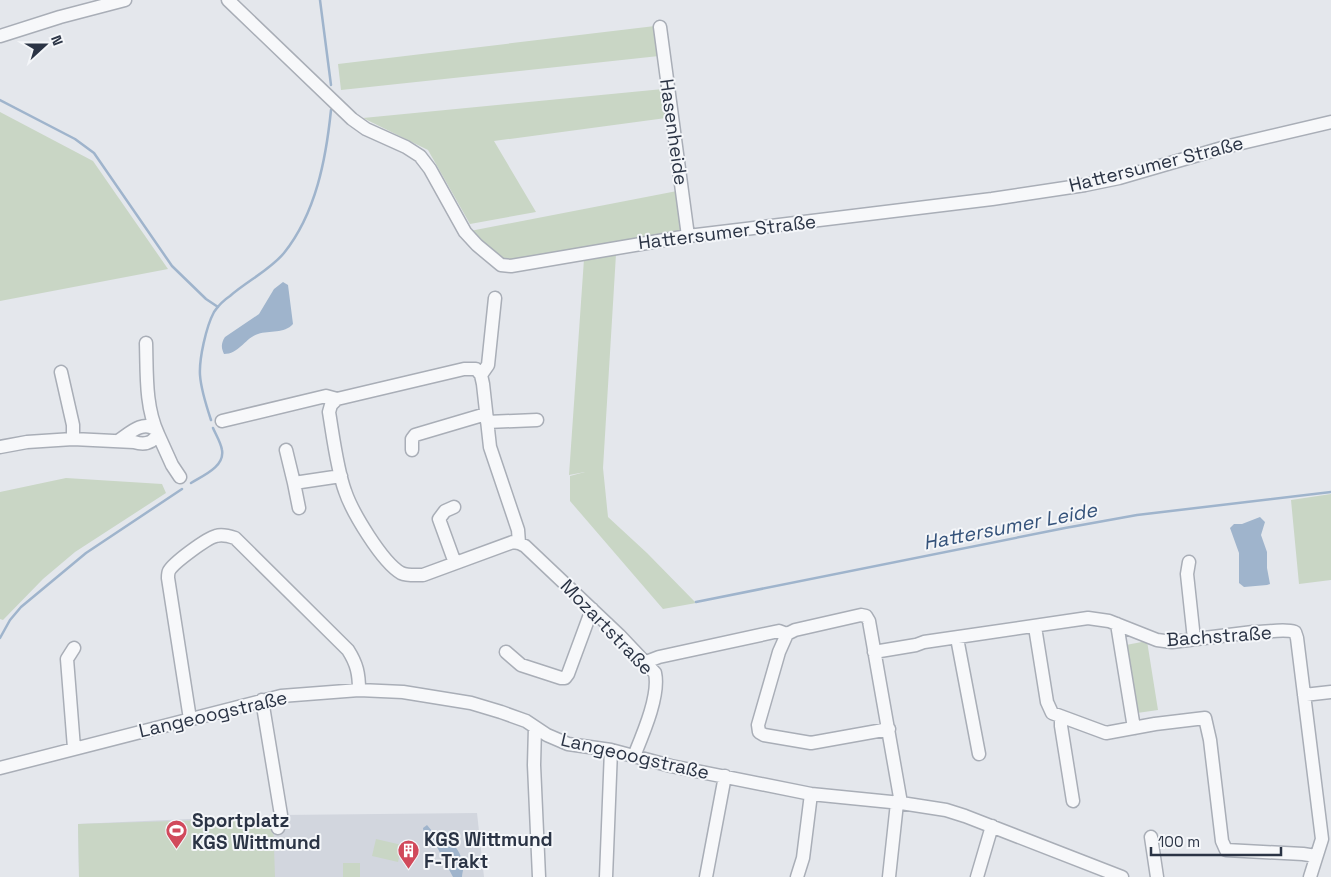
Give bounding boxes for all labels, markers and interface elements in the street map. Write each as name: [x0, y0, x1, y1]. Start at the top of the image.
north arrow: [20, 20, 70, 70]
text: N: [47, 33, 67, 48]
street label: Hasenheide: [654, 77, 694, 187]
street label: Hattersumer Straße: [1066, 130, 1246, 198]
street label: Hattersumer Straße: [637, 209, 817, 255]
water label: Hattersumer Leide: [921, 496, 1100, 556]
street label: Mozartstraße: [555, 574, 659, 680]
street label: Bachstraße: [1165, 620, 1273, 652]
street label: Langeoogstraße: [136, 685, 290, 743]
street label: Langeoogstraße: [558, 727, 712, 785]
place label: Sportplatz KGS Wittmund: [192, 808, 321, 855]
sports icon: Sportplatz KGS Wittmund: [164, 819, 188, 850]
scale bar: [1151, 824, 1281, 856]
place label: KGS Wittmund F-Trakt: [424, 827, 553, 874]
text: 100 m: [1158, 832, 1200, 851]
building icon: KGS Wittmund F-Trakt: [396, 838, 420, 869]

